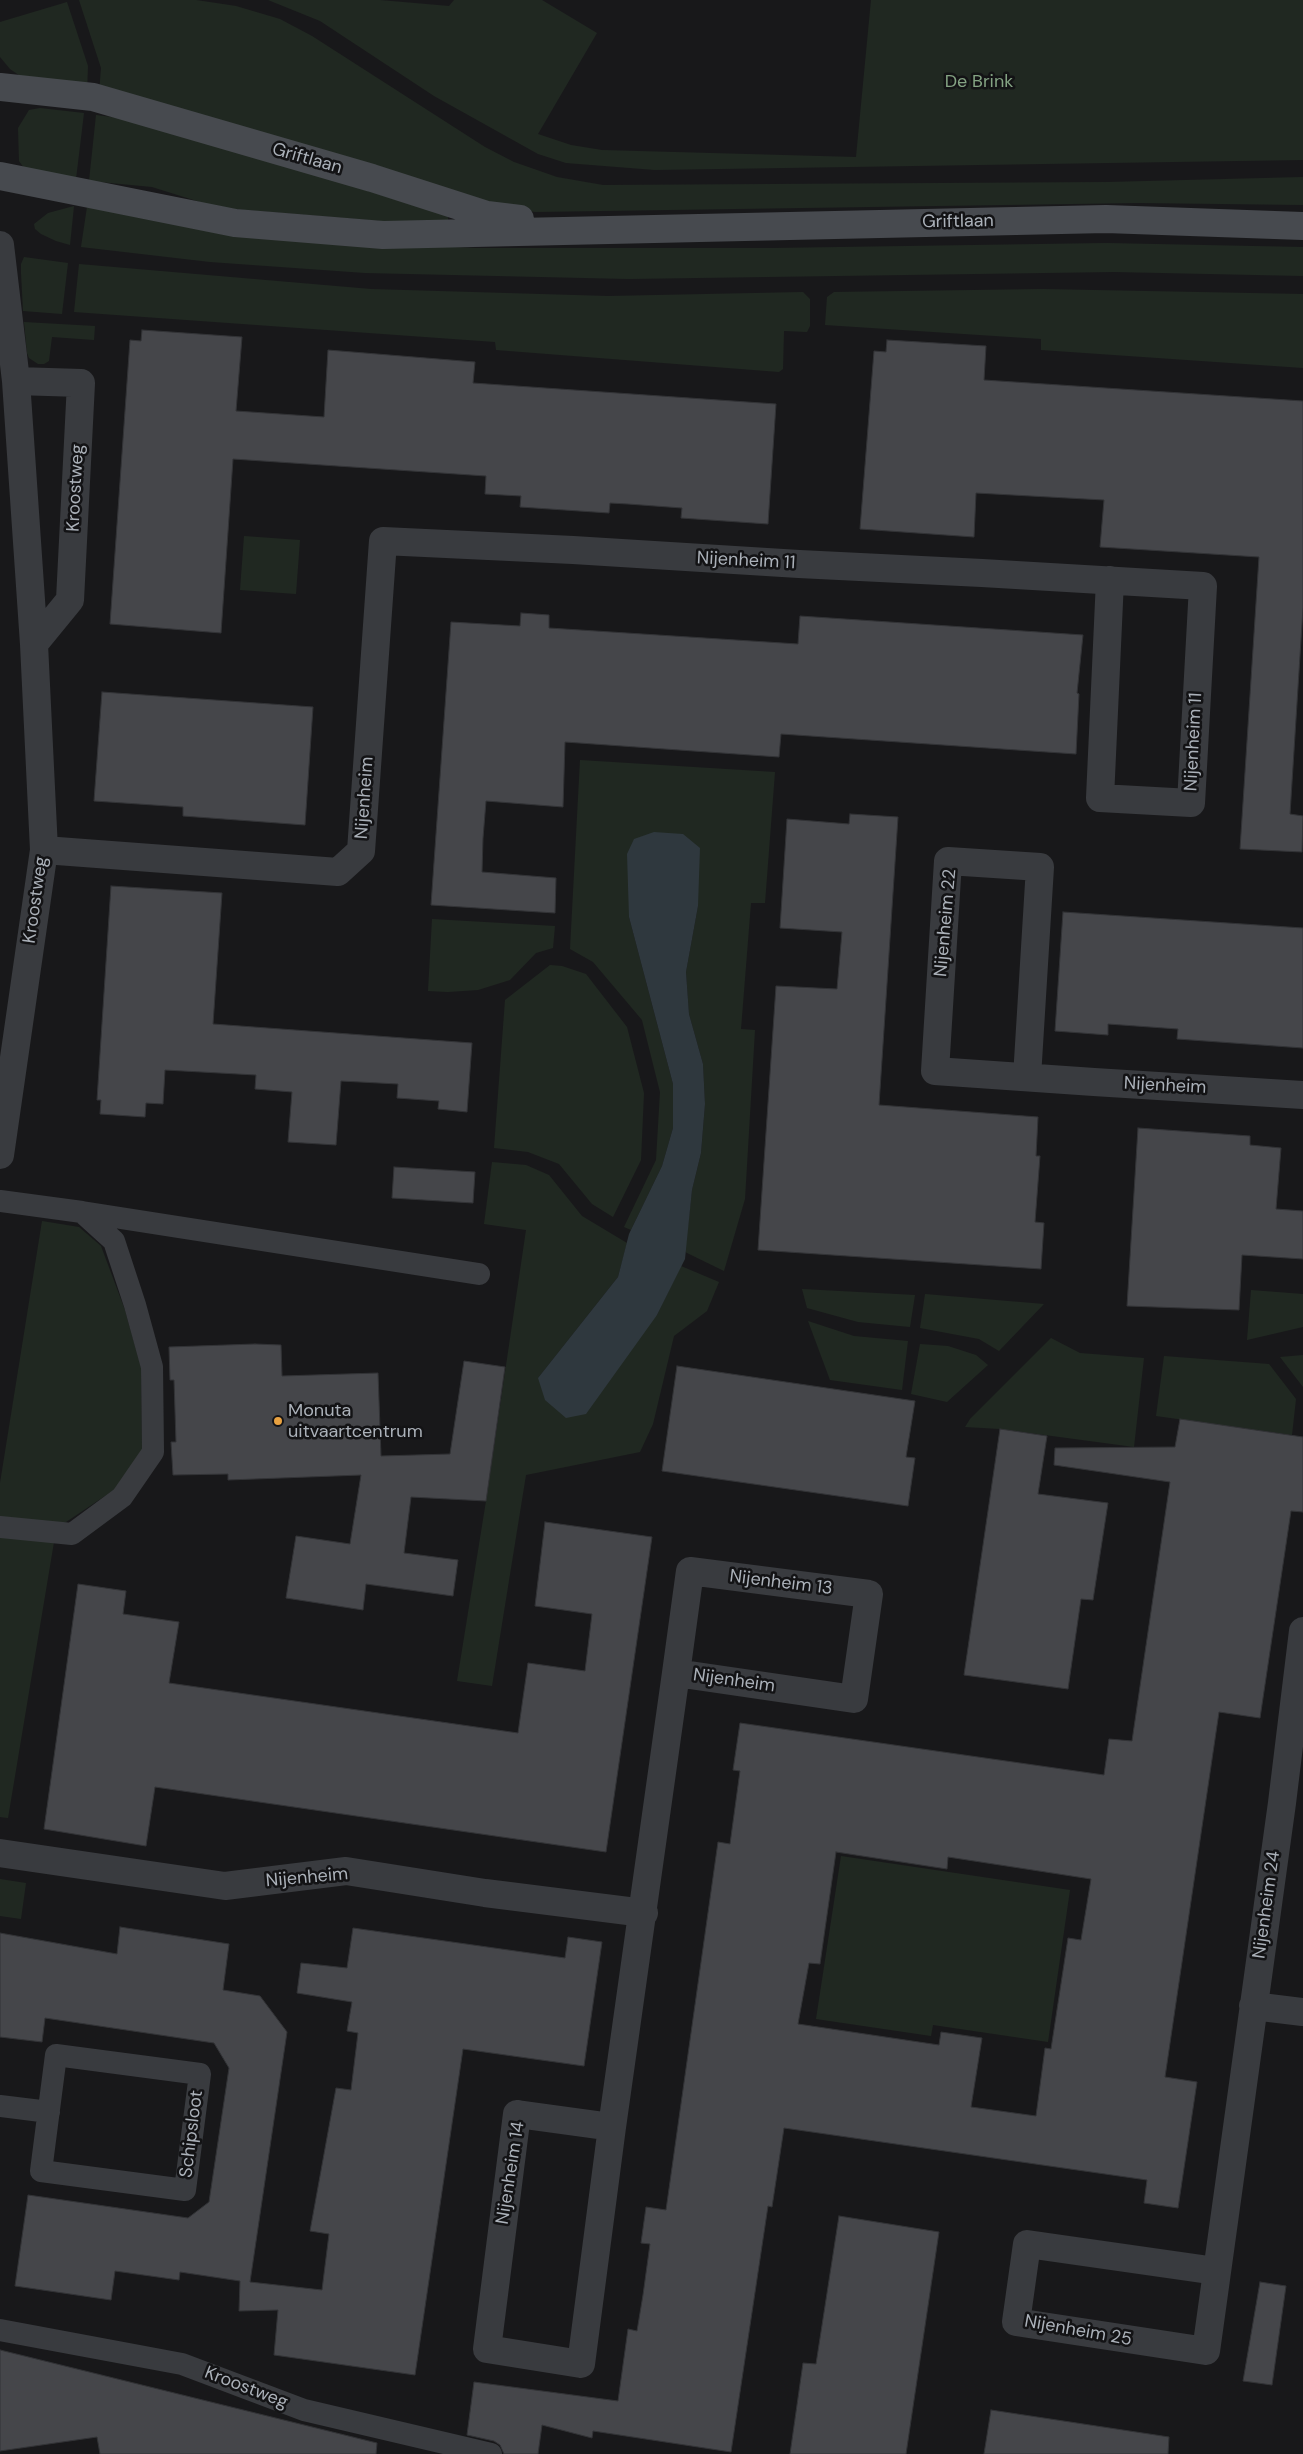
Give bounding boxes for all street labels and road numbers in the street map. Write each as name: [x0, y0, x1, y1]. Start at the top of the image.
street label: Griftlaan: [270, 139, 344, 179]
street label: Griftlaan: [922, 211, 994, 233]
street label: Kroostweg: [63, 444, 89, 532]
street label: Nijenheim 11: [696, 548, 796, 574]
street label: Nijenheim 11: [1181, 692, 1207, 792]
street label: Nijenheim: [351, 756, 379, 840]
street label: Kroostweg: [19, 855, 53, 945]
street label: Nijenheim 22: [931, 868, 961, 978]
street label: Nijenheim: [1123, 1073, 1207, 1099]
street label: Nijenheim 13: [728, 1566, 834, 1600]
street label: Nijenheim: [692, 1665, 776, 1697]
street label: Nijenheim 24: [1249, 1850, 1285, 1960]
street label: Nijenheim: [265, 1864, 349, 1892]
street label: Schipsloot: [176, 2089, 208, 2179]
street label: Nijenheim 14: [492, 2120, 530, 2226]
street label: Nijenheim 25: [1023, 2311, 1133, 2351]
street label: Kroostweg: [201, 2362, 291, 2414]

